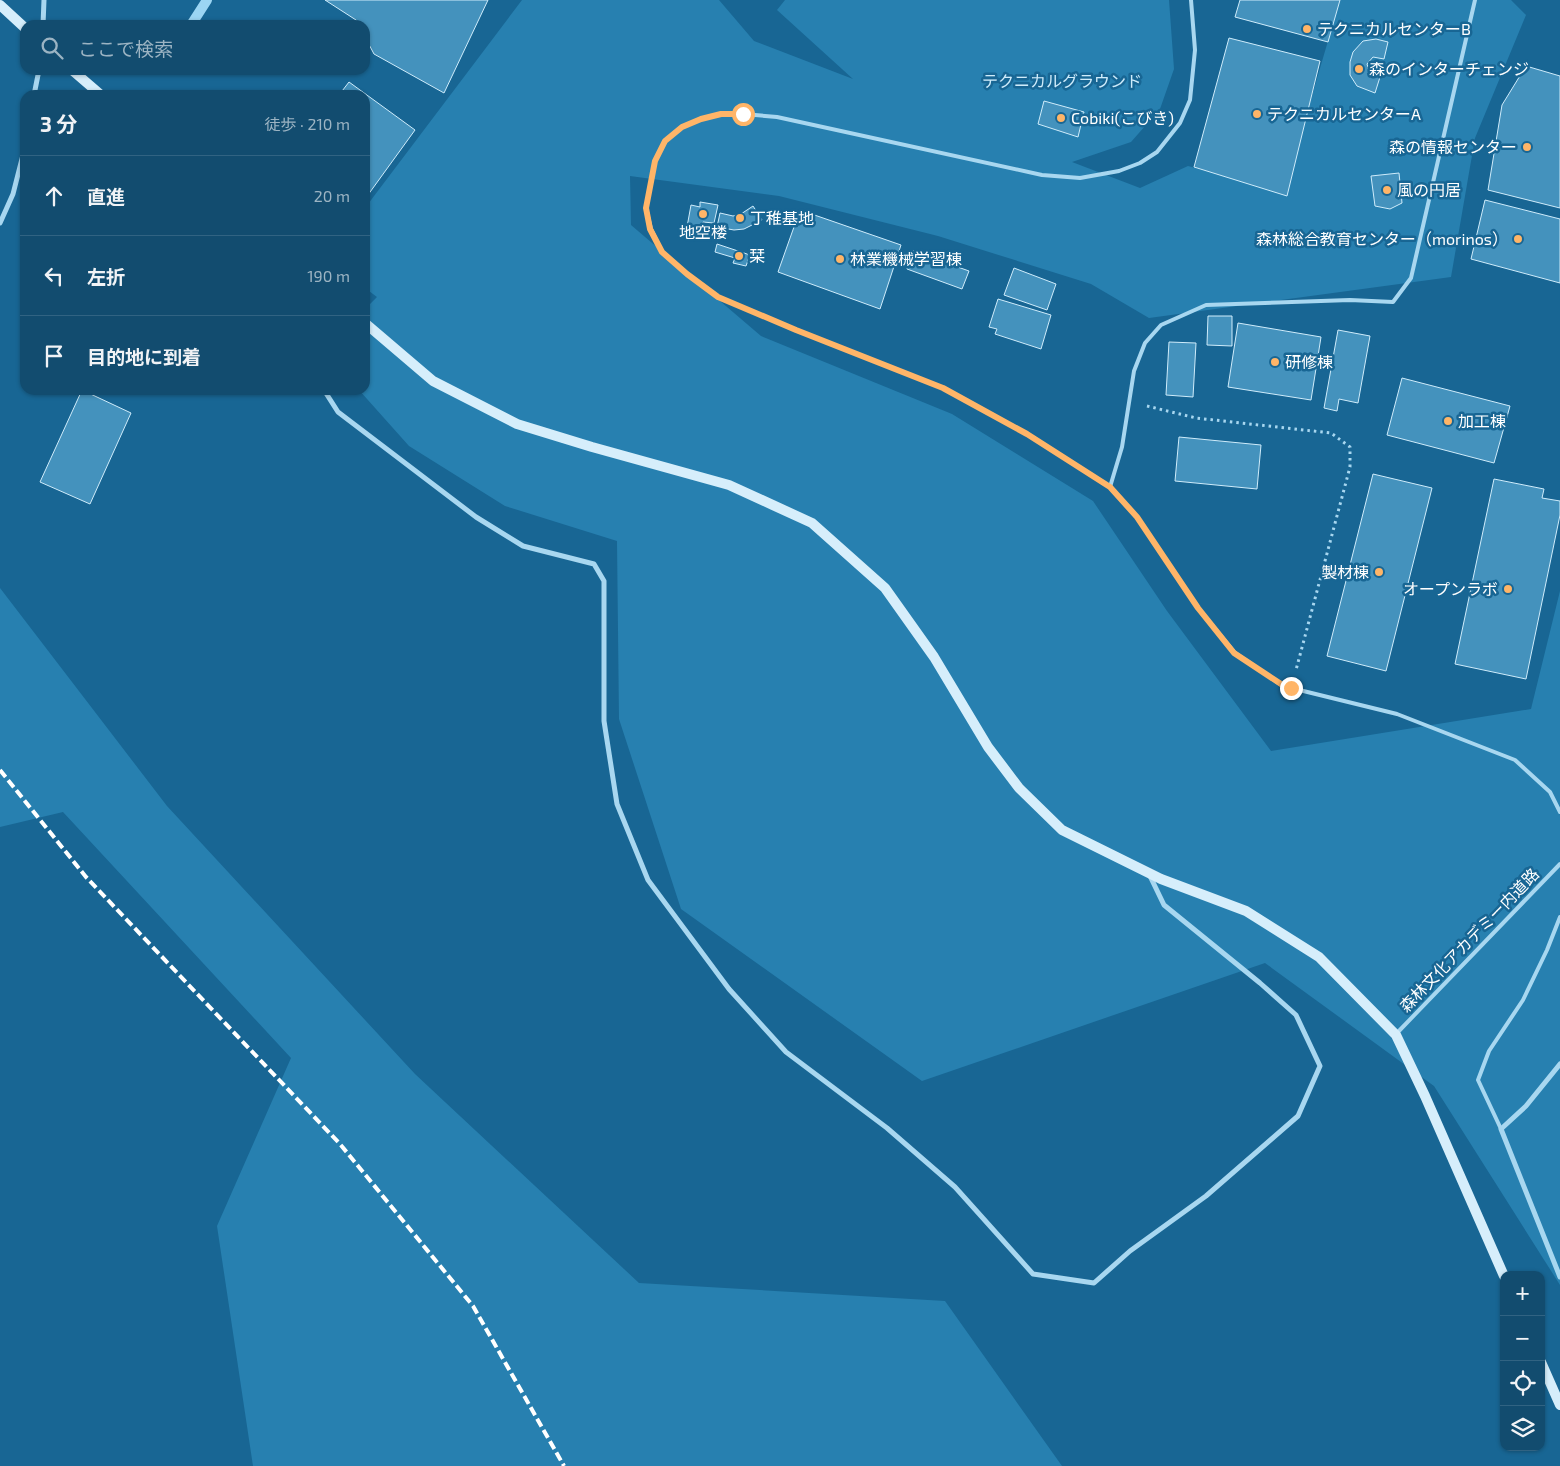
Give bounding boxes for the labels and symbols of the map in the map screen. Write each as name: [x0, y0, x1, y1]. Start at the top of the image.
place label: テクニカルセンターB: [1317, 19, 1471, 38]
marker: テクニカルセンターB: [1301, 23, 1313, 35]
place label: 森のインターチェンジ: [1369, 59, 1529, 78]
marker: 森のインターチェンジ: [1353, 63, 1365, 75]
park label: テクニカルグラウンド: [982, 71, 1142, 90]
route start: [732, 103, 755, 126]
place label: テクニカルセンターA: [1267, 104, 1421, 123]
place label: Cobiki(こびき): [1071, 108, 1174, 127]
marker: テクニカルセンターA: [1251, 108, 1263, 120]
marker: Cobiki(こびき): [1055, 112, 1067, 124]
place label: 森の情報センター: [1389, 137, 1517, 156]
marker: 森の情報センター: [1521, 141, 1533, 153]
place label: 風の円居: [1397, 180, 1461, 199]
marker: 風の円居: [1381, 184, 1393, 196]
marker: 地空楼: [697, 208, 709, 220]
place label: 丁稚基地: [750, 208, 814, 227]
marker: 丁稚基地: [734, 212, 746, 224]
place label: 地空楼: [679, 222, 727, 241]
place label: 森林総合教育センター（morinos）: [1256, 229, 1508, 248]
marker: 森林総合教育センター（morinos）: [1512, 233, 1524, 245]
place label: 栞: [749, 246, 765, 265]
place label: 林業機械学習棟: [850, 249, 962, 268]
marker: 栞: [733, 250, 745, 262]
marker: 林業機械学習棟: [834, 253, 846, 265]
place label: 研修棟: [1285, 352, 1333, 371]
marker: 研修棟: [1269, 356, 1281, 368]
place label: 加工棟: [1458, 411, 1506, 430]
marker: 加工棟: [1442, 415, 1454, 427]
place label: 製材棟: [1321, 562, 1369, 581]
marker: 製材棟: [1373, 566, 1385, 578]
place label: オープンラボ: [1403, 579, 1498, 598]
marker: オープンラボ: [1502, 583, 1514, 595]
route end: [1280, 677, 1303, 700]
street label: 森林文化アカデミー内道路: [1395, 864, 1542, 1015]

